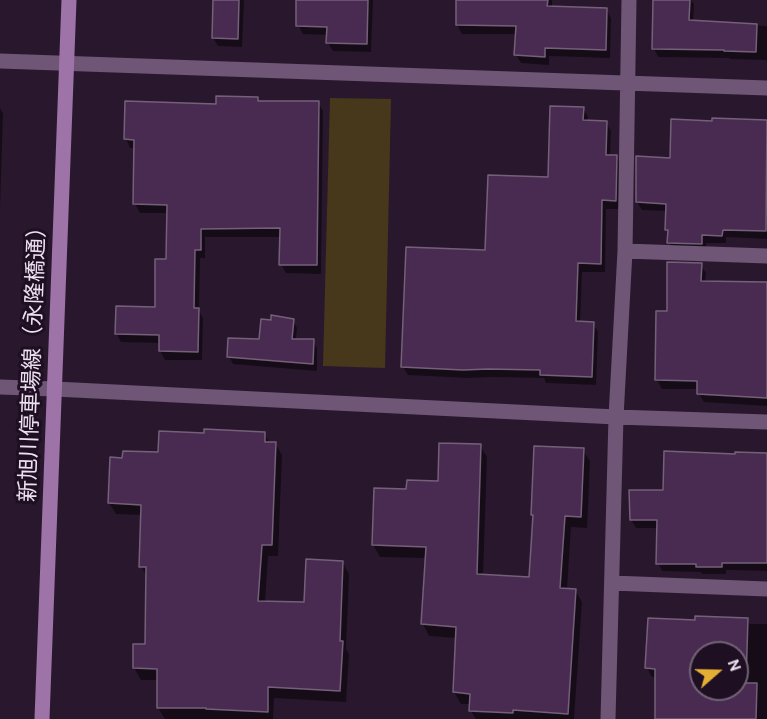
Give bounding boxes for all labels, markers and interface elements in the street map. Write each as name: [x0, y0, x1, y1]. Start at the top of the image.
street label: 新旭川停車場線（永隆橋通）: [15, 216, 51, 502]
north arrow: [689, 641, 749, 701]
text: N: [724, 657, 745, 674]

